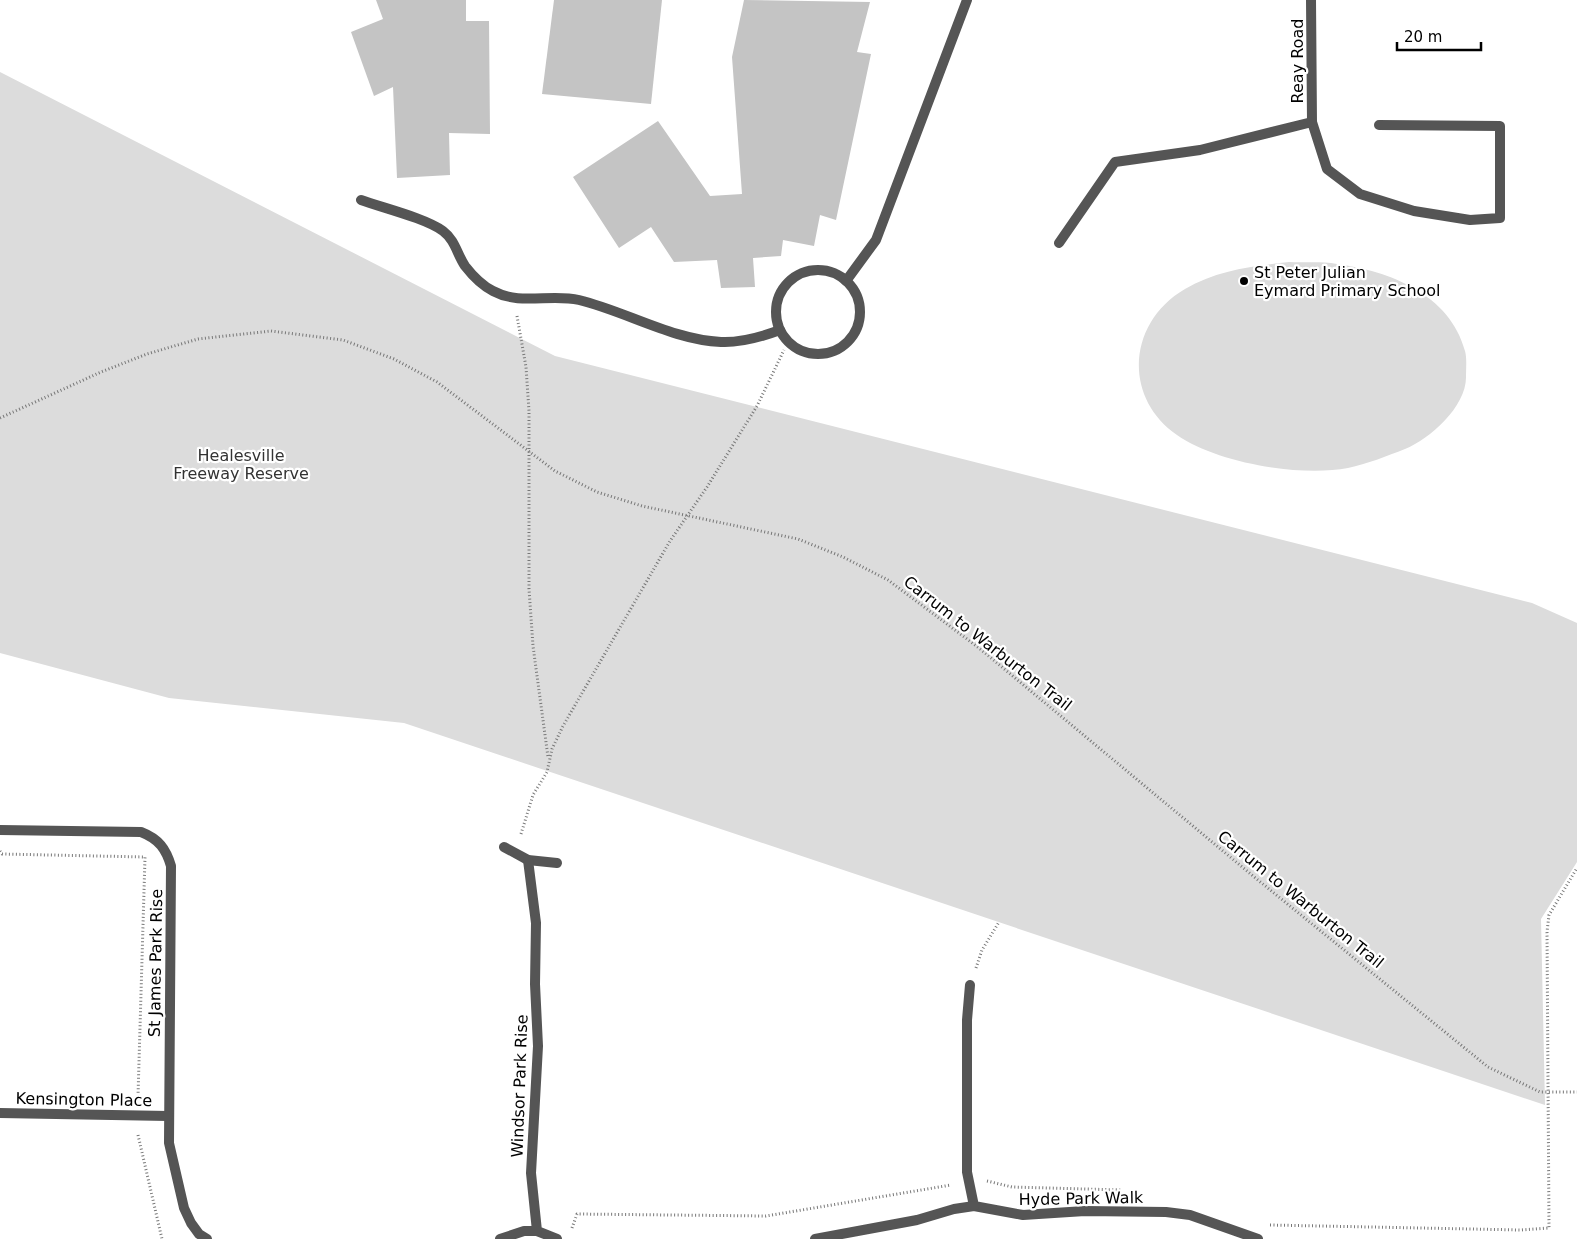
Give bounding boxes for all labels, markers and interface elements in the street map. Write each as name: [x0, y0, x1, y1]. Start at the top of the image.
street label: Reay Road: [1288, 19, 1307, 103]
scale bar: [1397, 20, 1481, 52]
text: 20 m: [1404, 28, 1442, 46]
place label: St Peter Julian Eymard Primary School: [1254, 263, 1441, 300]
marker: St Peter Julian Eymard Primary School: [1238, 275, 1250, 287]
park label: Healesville Freeway Reserve: [173, 446, 309, 483]
street label: Carrum to Warburton Trail: [900, 572, 1075, 715]
street label: Carrum to Warburton Trail: [1214, 827, 1387, 972]
street label: St James Park Rise: [145, 889, 166, 1037]
street label: Windsor Park Rise: [508, 1014, 531, 1158]
street label: Kensington Place: [16, 1089, 152, 1110]
street label: Hyde Park Walk: [1019, 1188, 1144, 1209]

